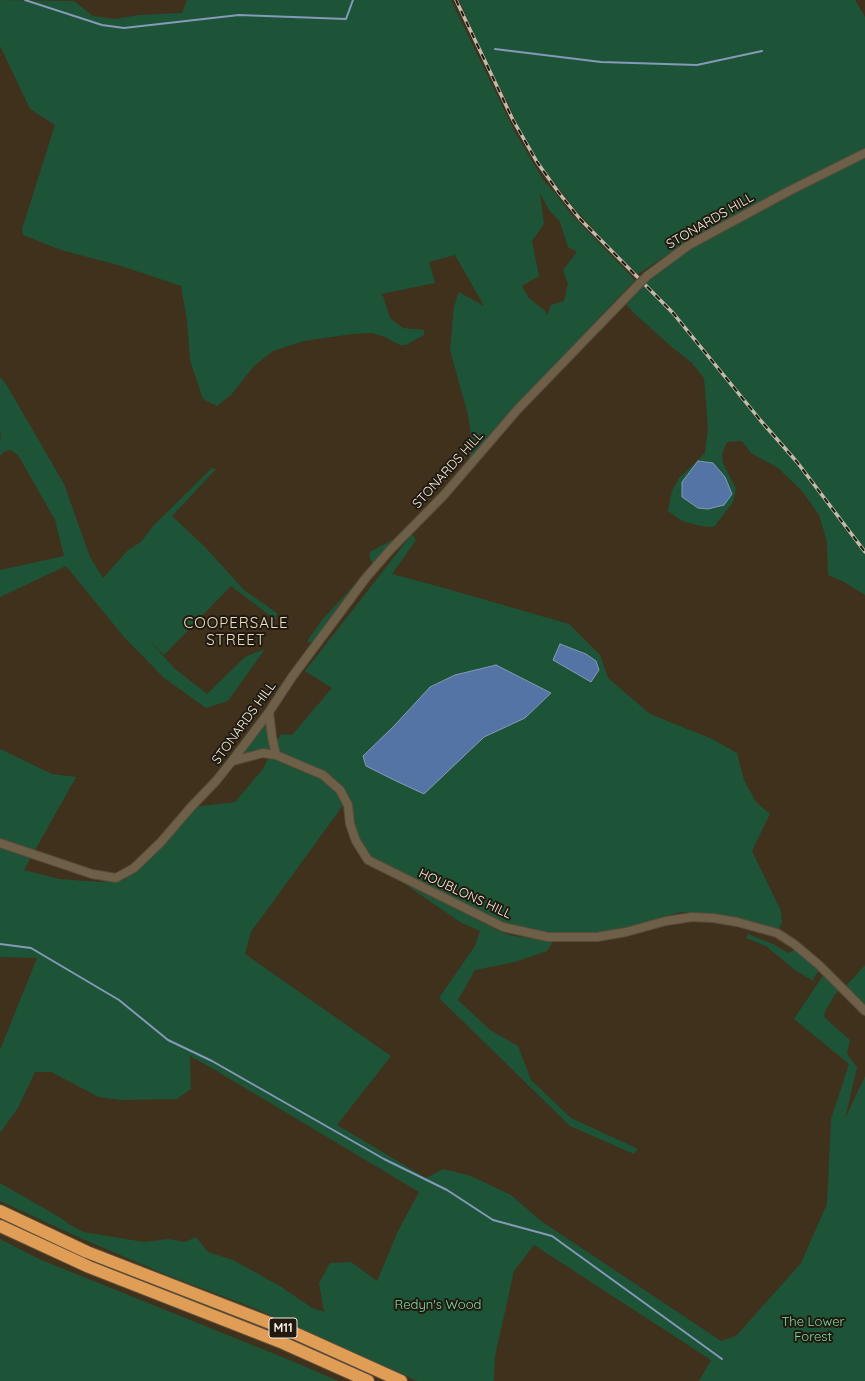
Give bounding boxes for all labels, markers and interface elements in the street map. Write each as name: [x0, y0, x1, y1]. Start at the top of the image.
street label: STONARDS HILL: [664, 190, 756, 252]
street label: STONARDS HILL: [409, 428, 487, 512]
district label: COOPERSALE STREET: [184, 614, 288, 649]
street label: STONARDS HILL: [209, 679, 279, 767]
street label: HOUBLONS HILL: [416, 866, 514, 922]
park label: Redyn's Wood: [395, 1297, 481, 1313]
park label: The Lower Forest: [781, 1314, 845, 1345]
road number: M11: [269, 1318, 297, 1338]

